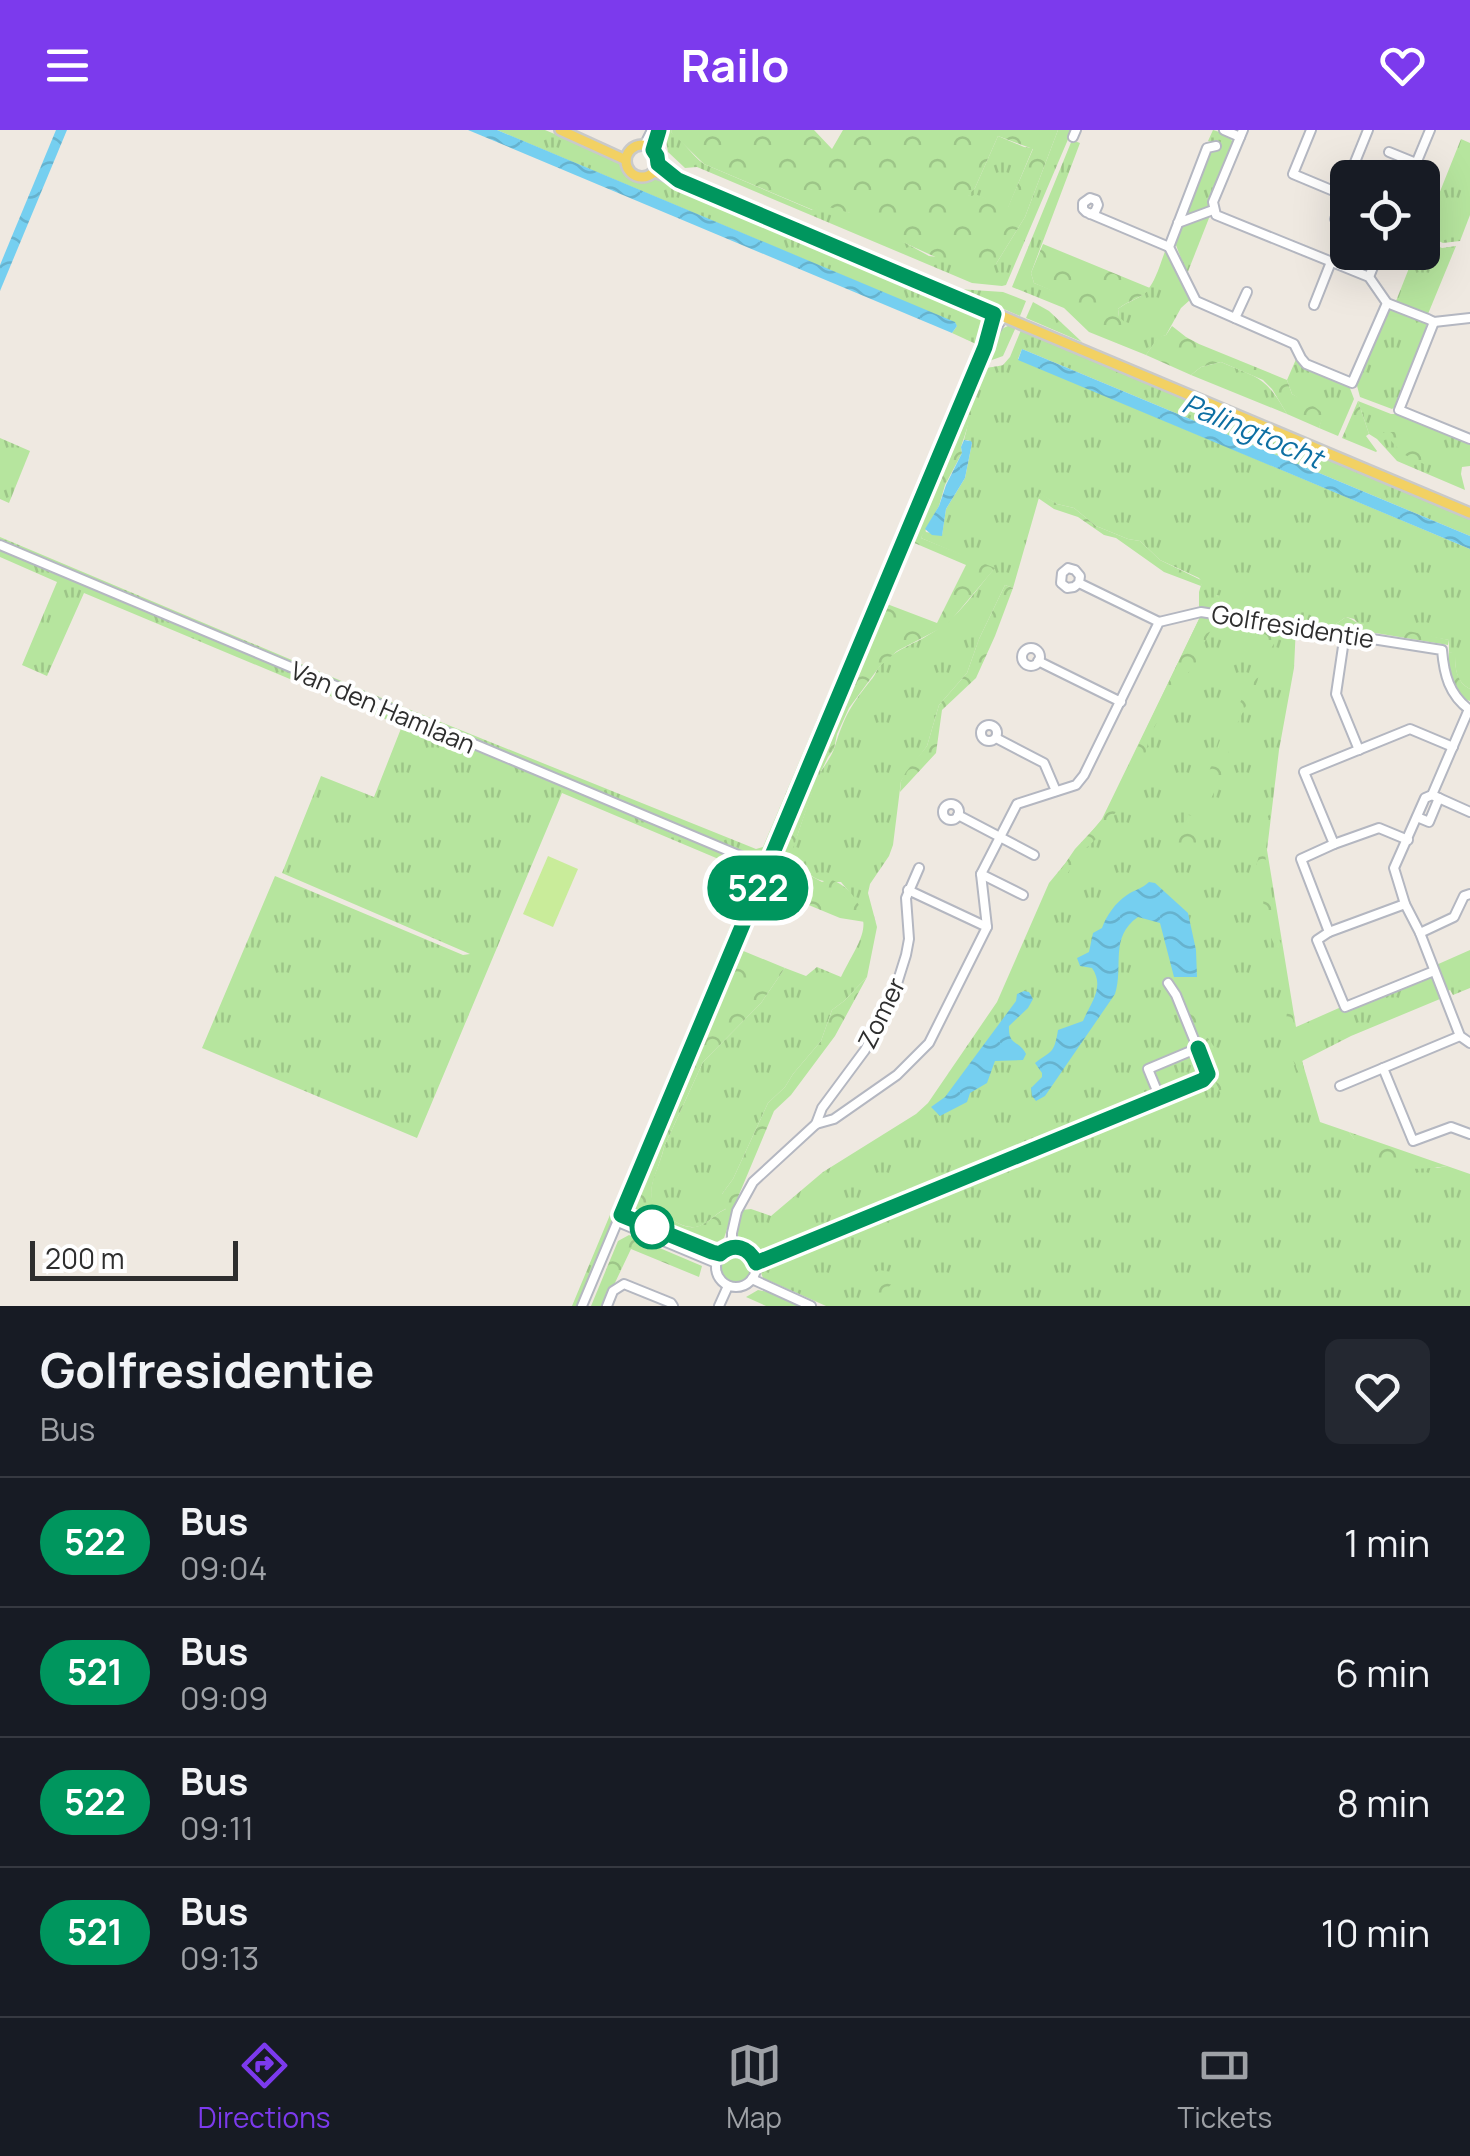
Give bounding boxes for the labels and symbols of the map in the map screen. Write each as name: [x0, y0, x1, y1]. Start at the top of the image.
water label: Palingtocht: [1177, 383, 1331, 478]
street label: Golfresidentie: [1209, 596, 1377, 656]
street label: Van den Hamlaan: [285, 652, 481, 762]
line badge: 522: [700, 856, 816, 920]
street label: Zomer: [849, 972, 913, 1054]
unlabelled marker: [631, 1206, 673, 1248]
scale bar: [30, 1236, 238, 1280]

